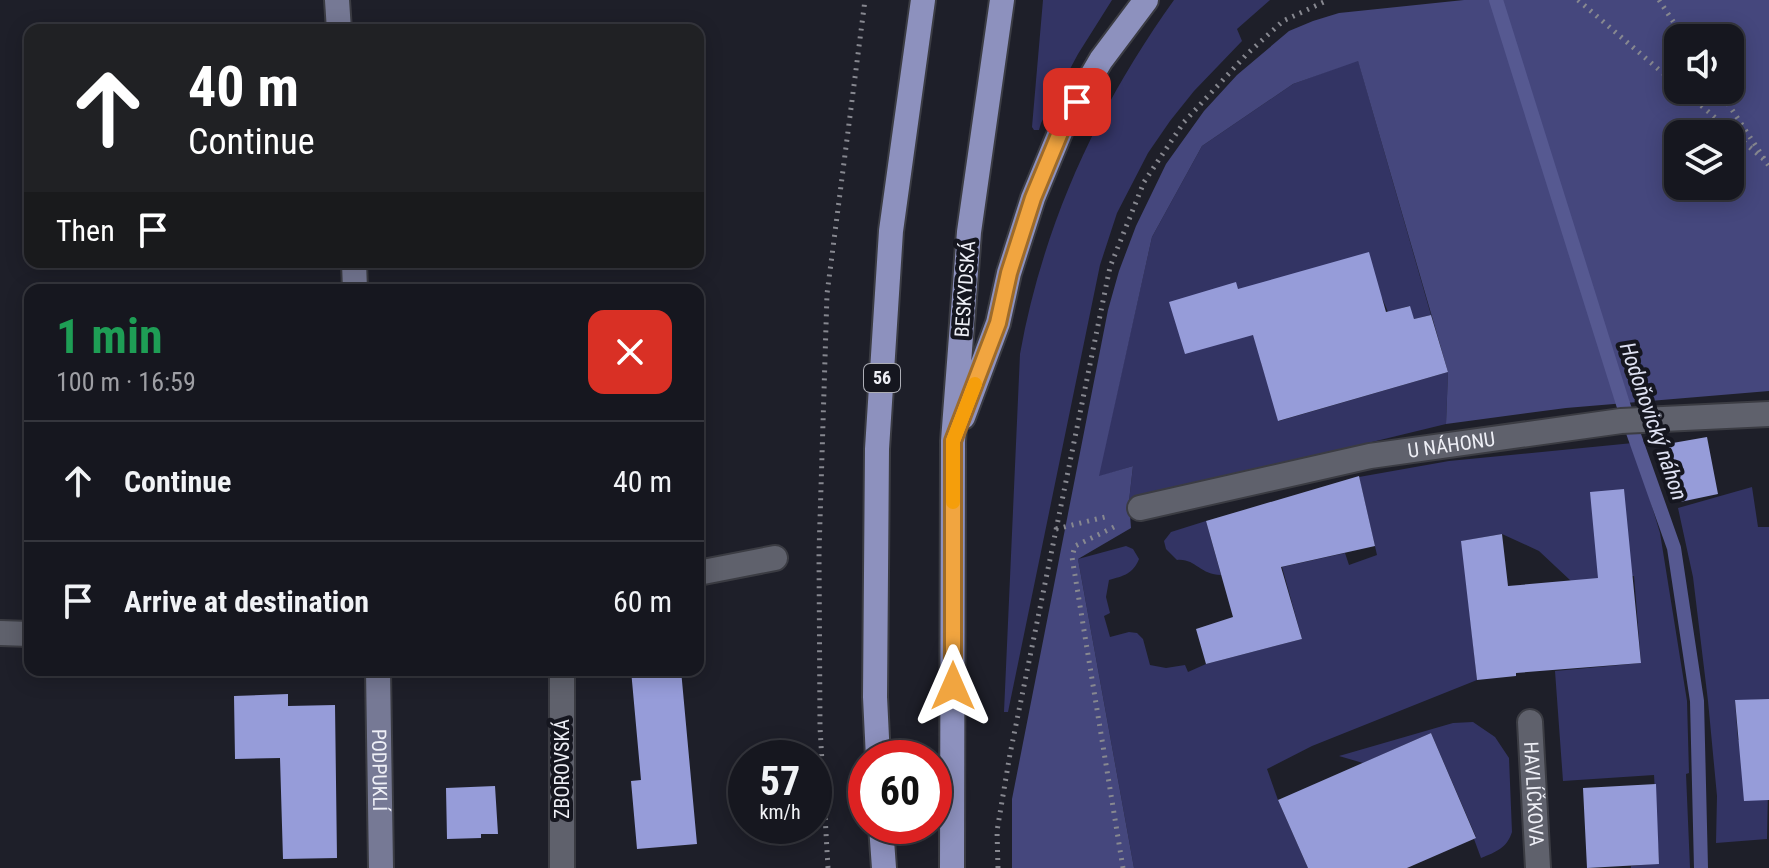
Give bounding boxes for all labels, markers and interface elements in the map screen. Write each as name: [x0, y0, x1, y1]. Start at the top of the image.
map controls: [1664, 24, 1744, 200]
button: sound: [1664, 24, 1744, 104]
text: 40 m: [188, 54, 299, 120]
icon: ahead: [56, 56, 160, 160]
pin: [1043, 68, 1111, 136]
icon: arrive: [1055, 80, 1099, 124]
button: layers: [1664, 120, 1744, 200]
text: Continue: [188, 121, 315, 163]
icon: arrive: [131, 208, 175, 252]
text: Then: [56, 213, 115, 248]
street label: BESKYDSKÁ: [950, 239, 980, 338]
text: 1 min: [56, 308, 163, 365]
button: close: [588, 310, 672, 394]
water label: Hodoňovický náhon: [1615, 339, 1692, 503]
road number: 56: [864, 364, 900, 392]
text: 100 m · 16:59: [56, 367, 196, 397]
street label: U NÁHONU: [1406, 427, 1497, 463]
icon: ahead: [56, 459, 100, 503]
text: Continue: [124, 464, 231, 499]
text: 40 m: [613, 464, 672, 499]
icon: arrive: [56, 579, 100, 623]
text: Arrive at destination: [124, 584, 369, 619]
text: 60 m: [613, 584, 672, 619]
position arrow: [911, 644, 995, 728]
street label: ZBOROVSKÁ: [550, 719, 574, 819]
street label: PODPUKLÍ: [367, 729, 392, 812]
speed limit sign: 60: [848, 740, 952, 844]
street label: HAVLÍČKOVA: [1519, 741, 1549, 847]
text: 57: [760, 758, 800, 805]
text: km/h: [759, 800, 801, 824]

